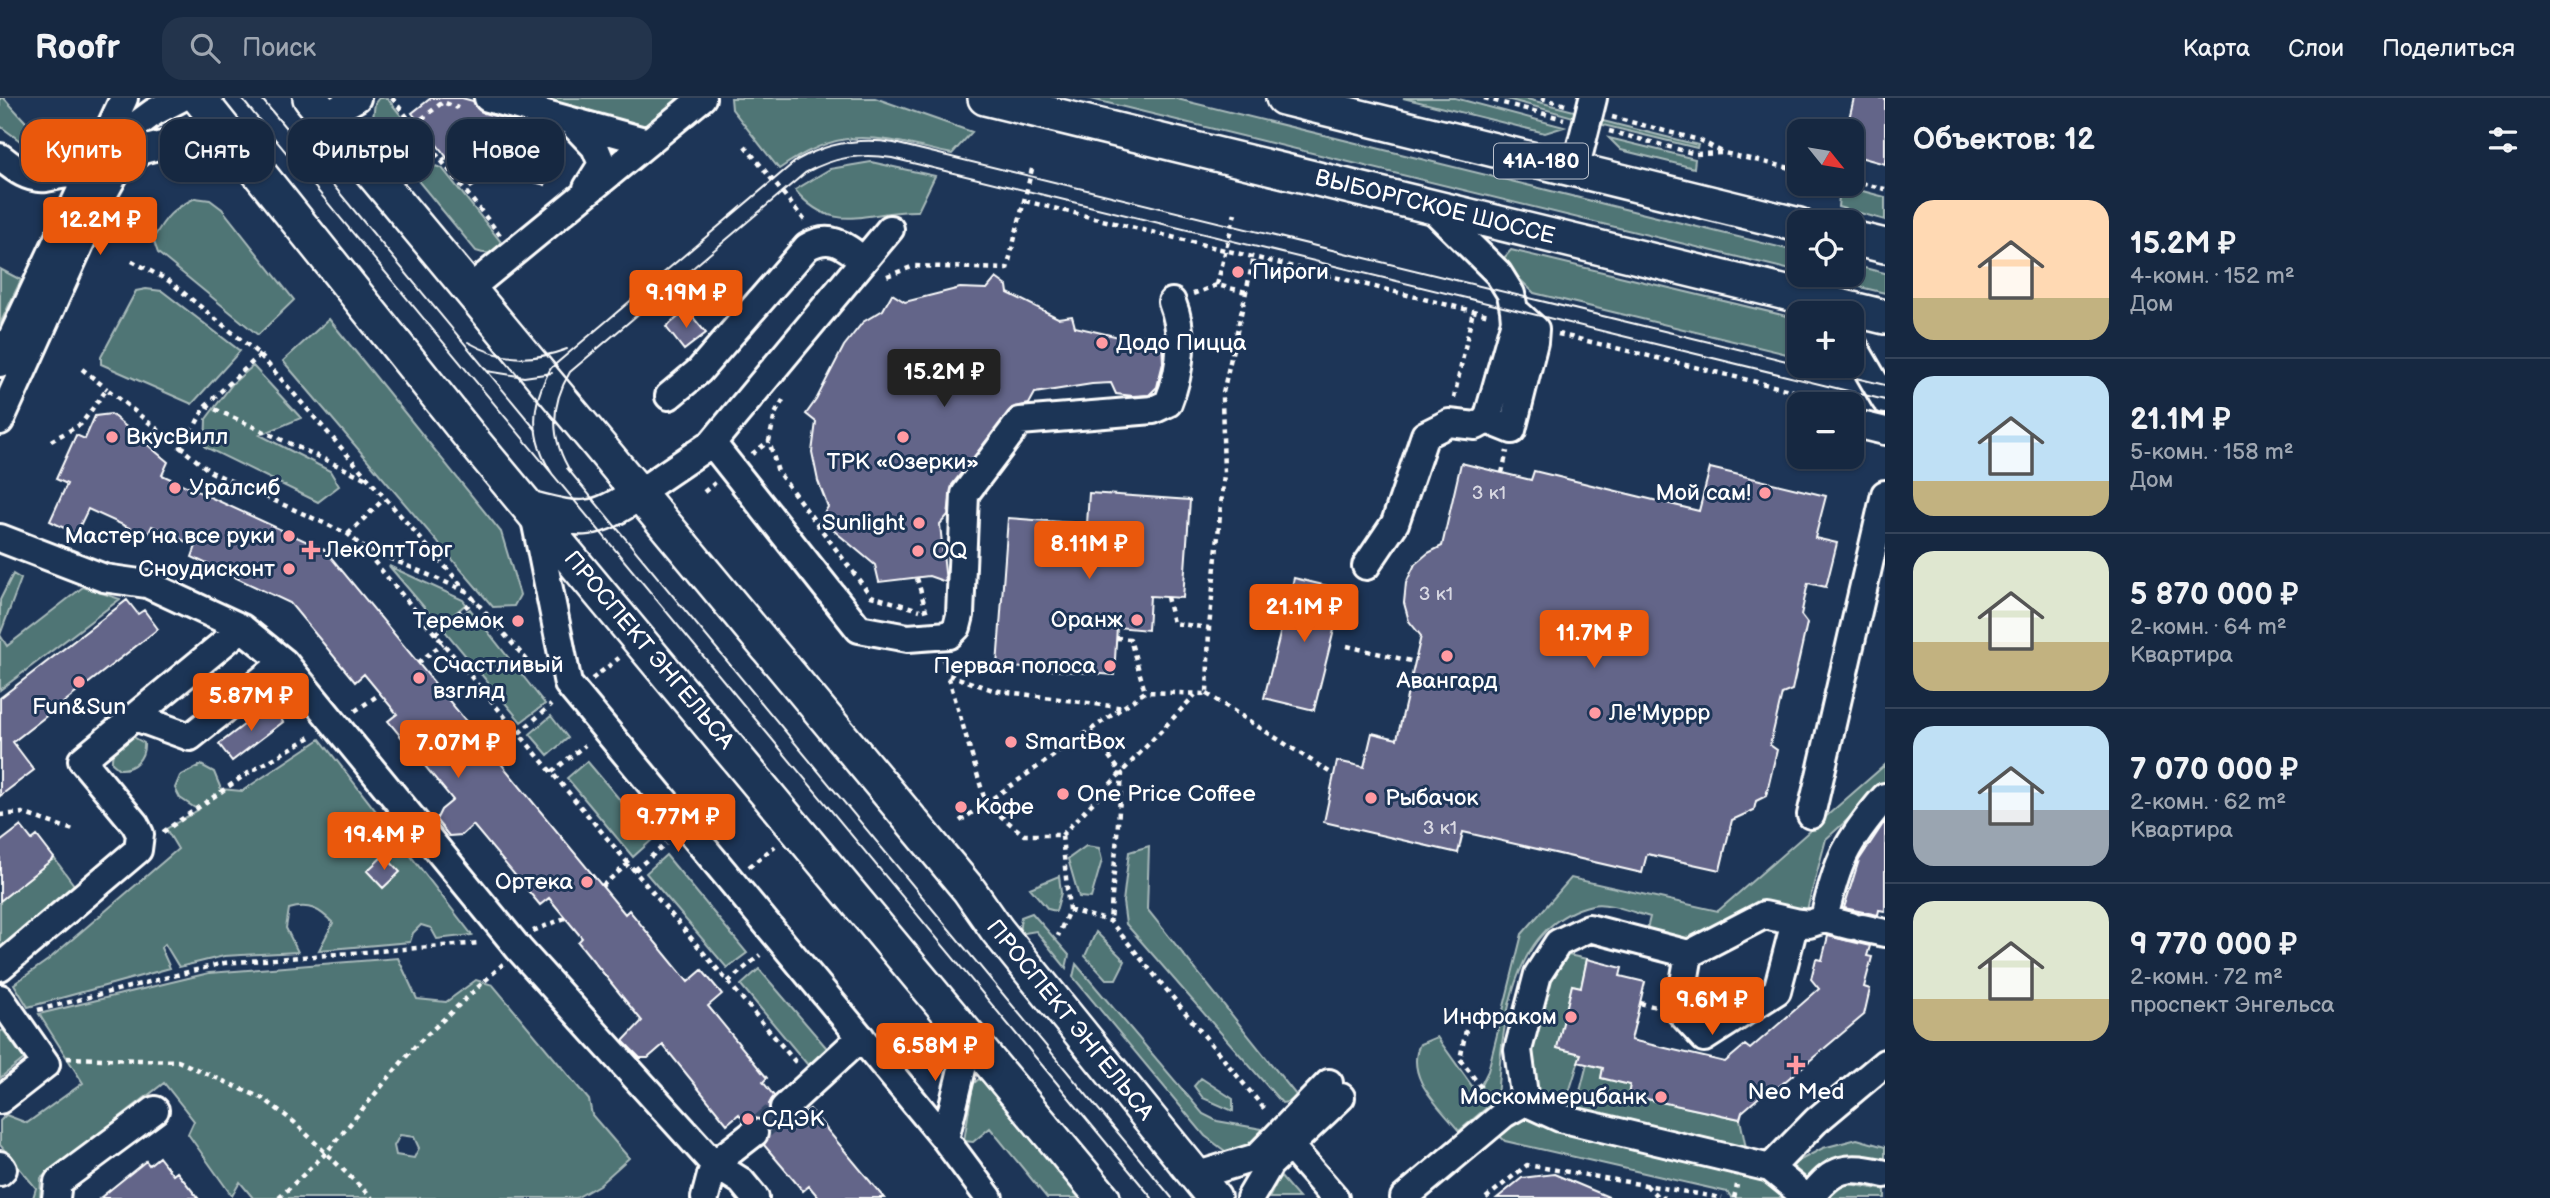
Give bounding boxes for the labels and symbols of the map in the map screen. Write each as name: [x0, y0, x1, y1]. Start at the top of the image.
north arrow: [1787, 119, 1864, 196]
road number: 41А-180: [1494, 144, 1588, 178]
street label: ВЫБОРГСКОЕ ШОССЕ: [1312, 164, 1558, 250]
pin: 12.2M ₽: [35, 198, 165, 257]
place label: Пироги: [1252, 258, 1329, 286]
marker: Пироги: [1230, 264, 1246, 280]
pin: 9.19M ₽: [621, 271, 751, 330]
place label: Додо Пицца: [1116, 329, 1247, 357]
marker: Додо Пицца: [1094, 335, 1110, 351]
pin: 15.2M ₽: [879, 350, 1009, 409]
place label: ВкусВилл: [126, 423, 228, 451]
marker: ВкусВилл: [104, 429, 120, 445]
marker: ТРК «Озерки»: [895, 429, 911, 445]
place label: ТРК «Озерки»: [827, 448, 979, 476]
place label: Уралсиб: [189, 474, 281, 502]
place label: Мой сам!: [1656, 479, 1751, 507]
marker: Уралсиб: [167, 480, 183, 496]
house number: 3 к1: [1472, 482, 1506, 505]
marker: Мой сам!: [1757, 485, 1773, 501]
place label: Sunlight: [822, 509, 905, 537]
marker: Sunlight: [911, 515, 927, 531]
place label: Мастер на все руки: [64, 522, 275, 550]
pin: 8.11M ₽: [1024, 522, 1154, 581]
marker: Мастер на все руки: [281, 528, 297, 544]
place label: ЛекОптТорг: [324, 536, 453, 564]
place label: OQ: [932, 537, 967, 565]
marker: ЛекОптТорг: [303, 542, 319, 558]
marker: OQ: [910, 543, 926, 559]
street label: ПРОСПЕКТ ЭНГЕЛЬСА: [558, 545, 740, 755]
place label: Сноудисконт: [138, 555, 275, 583]
marker: Сноудисконт: [281, 561, 297, 577]
house number: 3 к1: [1419, 583, 1453, 606]
pin: 21.1M ₽: [1239, 584, 1369, 644]
place label: Оранж: [1051, 606, 1123, 634]
place label: Теремок: [413, 607, 505, 635]
pin: 11.7M ₽: [1529, 610, 1659, 670]
marker: Оранж: [1129, 612, 1145, 628]
marker: Теремок: [510, 613, 526, 629]
marker: Авангард: [1439, 648, 1455, 664]
place label: Счастливый взгляд: [433, 651, 564, 705]
place label: Первая полоса: [933, 652, 1096, 680]
marker: Первая полоса: [1102, 658, 1118, 674]
place label: Авангард: [1396, 667, 1497, 695]
marker: Счастливый взгляд: [411, 670, 427, 686]
marker: Fun&Sun: [71, 674, 87, 690]
pin: 5.87M ₽: [186, 674, 316, 733]
place label: Fun&Sun: [32, 693, 126, 721]
place label: Ле'Муррр: [1608, 699, 1710, 727]
marker: Ле'Муррр: [1587, 705, 1603, 721]
pin: 7.07M ₽: [393, 720, 523, 780]
place label: SmartBox: [1025, 728, 1126, 756]
marker: SmartBox: [1003, 734, 1019, 750]
place label: One Price Coffee: [1077, 780, 1256, 808]
place label: Рыбачок: [1385, 784, 1479, 812]
marker: One Price Coffee: [1055, 786, 1071, 802]
marker: Рыбачок: [1363, 790, 1379, 806]
place label: Кофе: [975, 793, 1034, 821]
pin: 9.77M ₽: [613, 794, 743, 854]
marker: Кофе: [953, 799, 969, 815]
pin: 19.4M ₽: [319, 812, 449, 872]
house number: 3 к1: [1423, 817, 1457, 840]
place label: Ортека: [495, 868, 573, 896]
marker: Ортека: [579, 874, 595, 890]
street label: ПРОСПЕКТ ЭНГЕЛЬСА: [980, 914, 1160, 1126]
pin: 9.6M ₽: [1655, 978, 1769, 1037]
place label: Инфраком: [1442, 1003, 1557, 1031]
marker: Инфраком: [1563, 1009, 1579, 1025]
pin: 6.58M ₽: [870, 1024, 1000, 1083]
marker: Neo Med: [1786, 1055, 1806, 1075]
place label: Neo Med: [1748, 1078, 1844, 1106]
place label: Москоммерцбанк: [1460, 1083, 1648, 1111]
marker: Москоммерцбанк: [1653, 1089, 1669, 1105]
place label: СДЭК: [762, 1105, 824, 1133]
marker: СДЭК: [740, 1111, 756, 1127]

